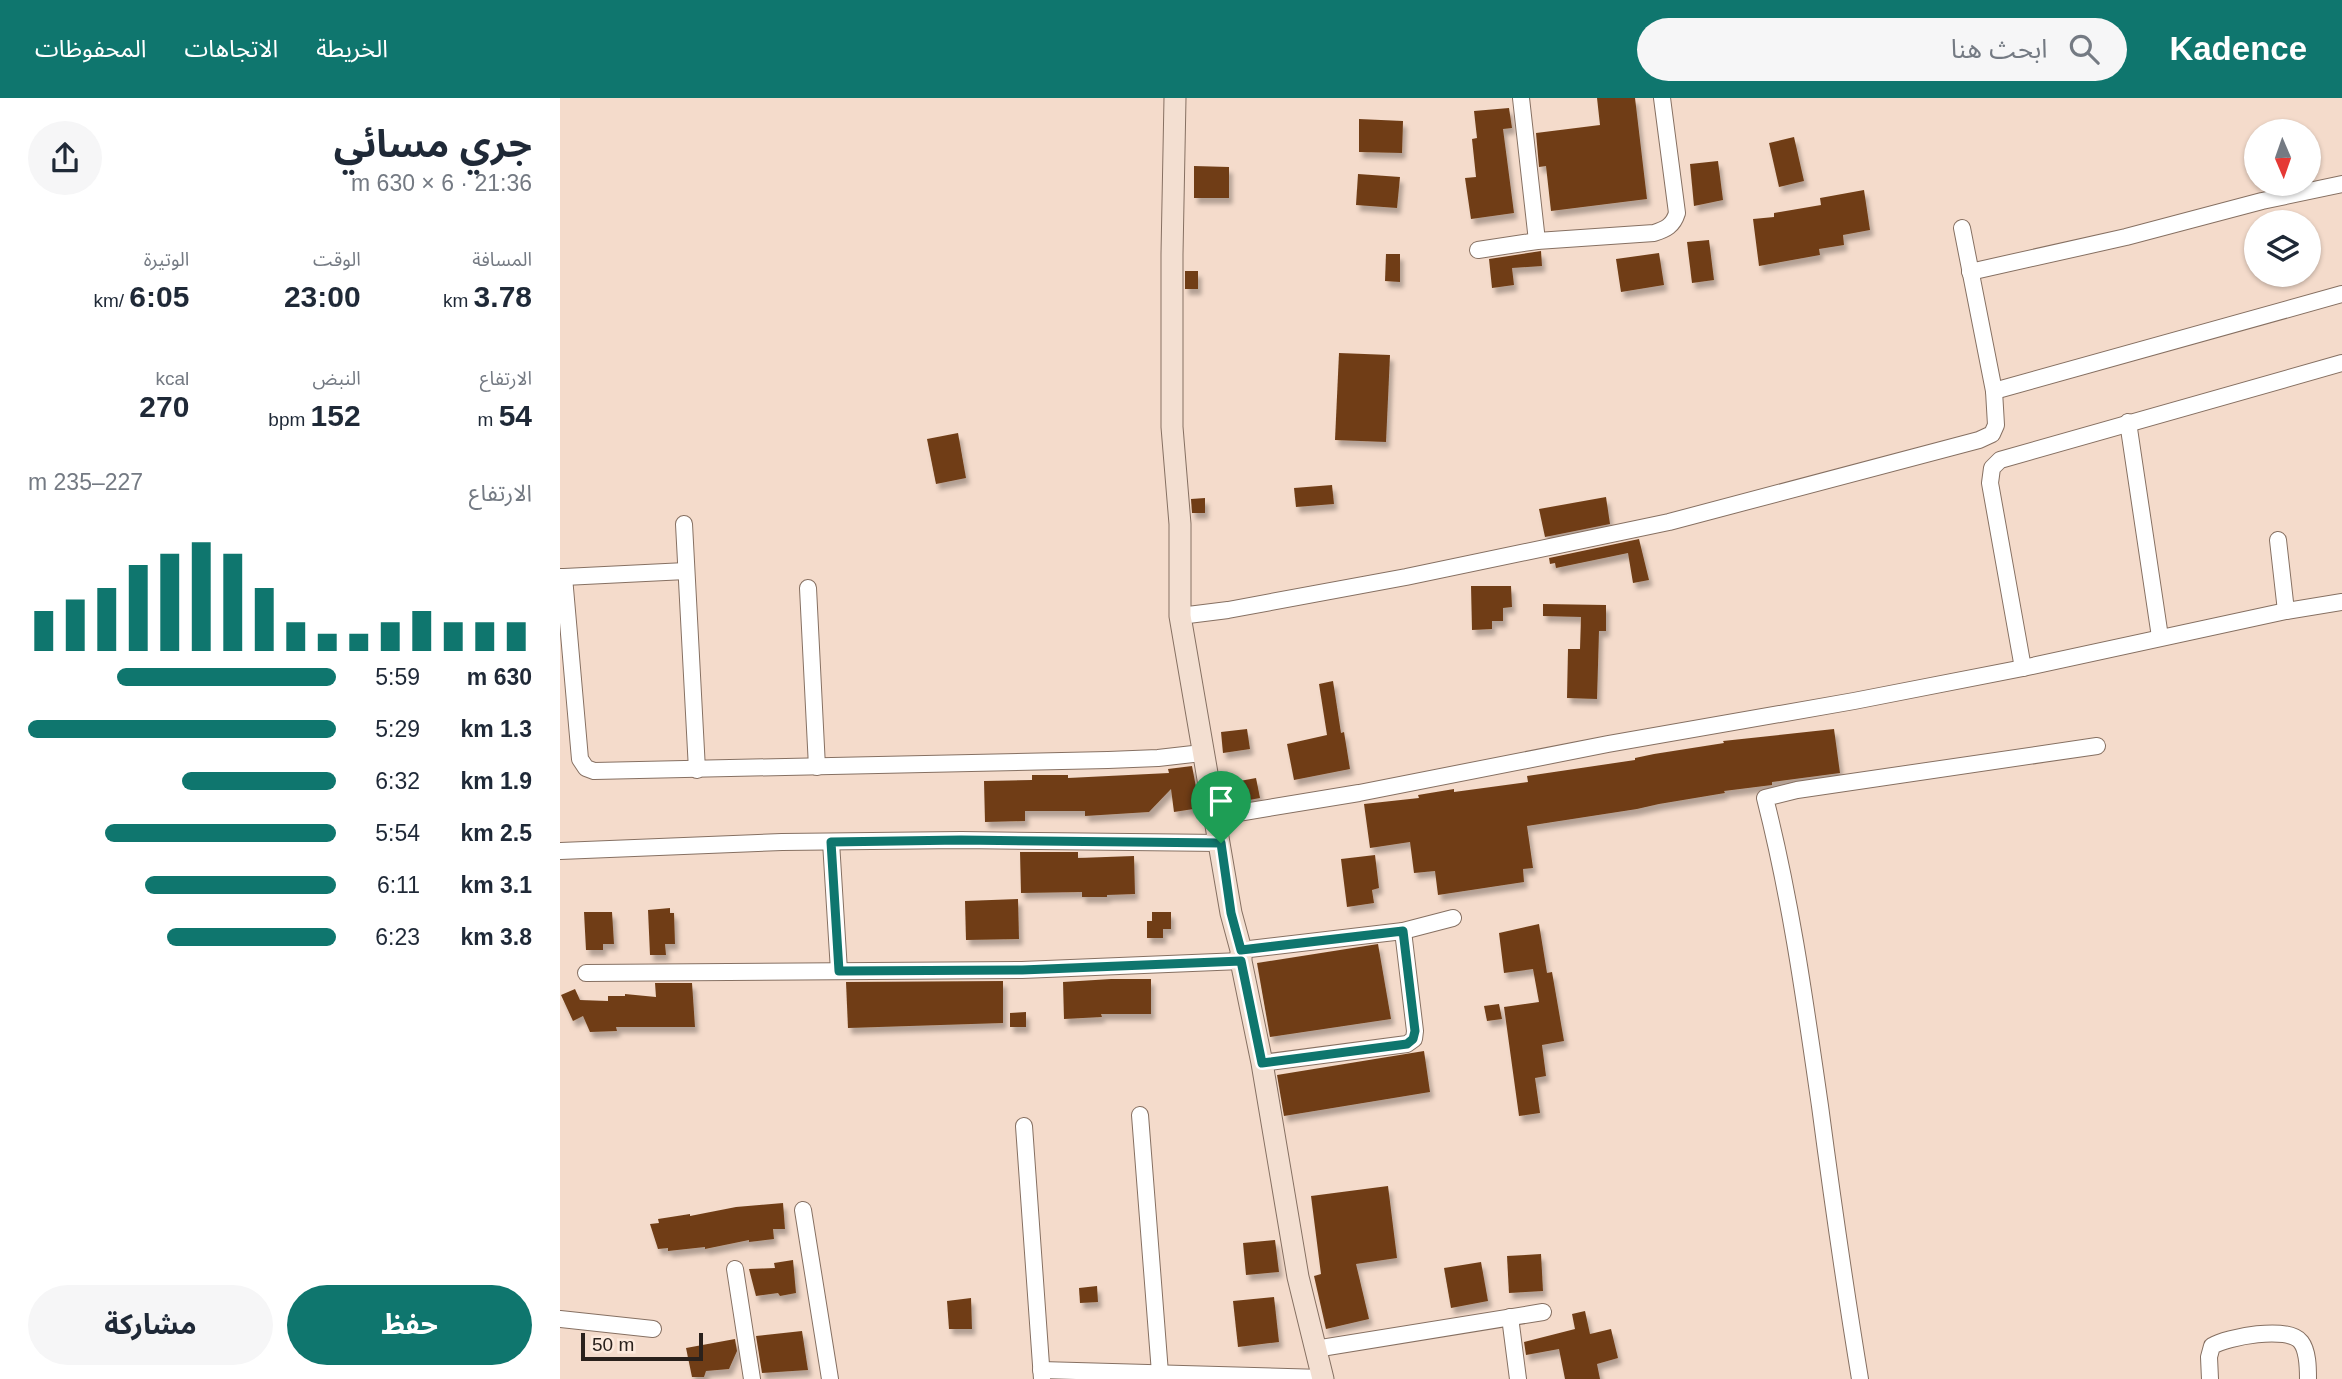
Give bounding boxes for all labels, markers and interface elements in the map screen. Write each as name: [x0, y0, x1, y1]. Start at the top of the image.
search box: [1637, 18, 2127, 81]
icon: search: [2065, 30, 2103, 68]
text: Kadence: [2169, 30, 2307, 67]
text: ابحث هنا: [1951, 34, 2047, 64]
text: المحفوظات: [35, 35, 146, 62]
text: الاتجاهات: [184, 35, 278, 62]
text: الخريطة: [316, 35, 388, 62]
north arrow: [2244, 119, 2320, 196]
map controls: [2244, 119, 2321, 287]
button: share: [28, 121, 102, 195]
text: جري مسائي: [334, 123, 532, 165]
text: 21:36 · 6 × 630 m: [351, 170, 532, 196]
button: layers: [2244, 210, 2321, 287]
text: الوتيرة: [144, 249, 189, 270]
text: الوقت: [313, 249, 361, 270]
text: المسافة: [472, 249, 532, 270]
text: 6:05: [129, 280, 189, 313]
text: 23:00: [284, 280, 361, 313]
text: 3.78: [474, 280, 532, 313]
text: /km: [93, 290, 129, 311]
text: km: [443, 290, 474, 311]
text: kcal: [156, 368, 189, 389]
text: النبض: [312, 368, 361, 389]
text: الارتفاع: [480, 368, 532, 389]
text: 270: [139, 390, 189, 423]
text: 152: [311, 399, 361, 432]
text: 54: [499, 399, 532, 432]
text: bpm: [268, 409, 311, 430]
text: m: [478, 409, 499, 430]
text: 227–235 m: [28, 469, 143, 495]
text: الارتفاع: [469, 480, 532, 506]
text: 5:59: [375, 664, 420, 690]
text: 630 m: [467, 664, 532, 690]
text: 5:29: [375, 716, 420, 742]
text: 1.3 km: [460, 716, 532, 742]
text: 6:32: [375, 768, 420, 794]
text: 1.9 km: [460, 768, 532, 794]
pin: [1191, 771, 1251, 843]
icon: arrive: [1202, 782, 1240, 820]
text: 5:54: [375, 820, 420, 846]
text: 2.5 km: [460, 820, 532, 846]
text: 6:11: [377, 872, 420, 898]
text: 3.1 km: [460, 872, 532, 898]
text: 6:23: [375, 924, 420, 950]
text: 3.8 km: [460, 924, 532, 950]
button: مشاركة: [28, 1285, 273, 1365]
button: حفظ: [287, 1285, 532, 1365]
scale bar: [581, 1330, 704, 1362]
text: 50 m: [592, 1334, 634, 1355]

